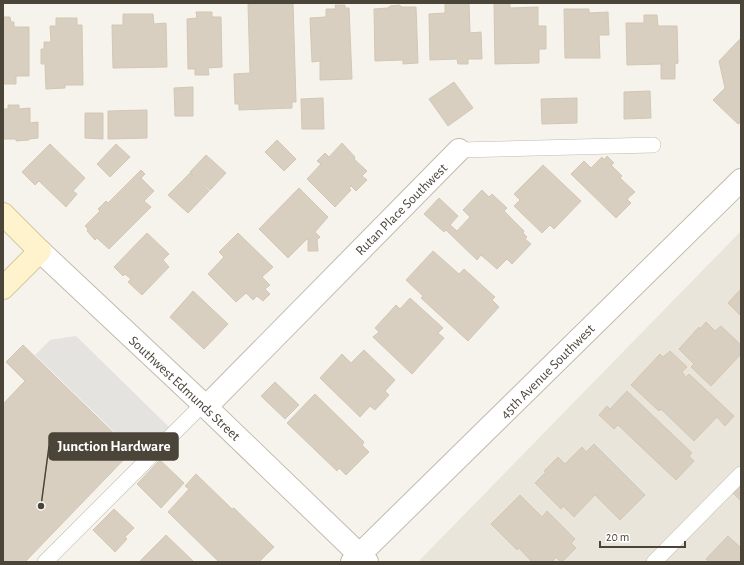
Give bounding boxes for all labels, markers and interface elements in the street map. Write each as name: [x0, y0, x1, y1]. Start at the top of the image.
street label: Rutan Place Southwest: [353, 161, 451, 258]
street label: 45th Avenue Southwest: [498, 322, 598, 422]
street label: Southwest Edmunds Street: [126, 334, 243, 444]
callout: Junction Hardware: [49, 433, 178, 460]
text: Junction Hardware: [58, 439, 170, 454]
scale bar: [600, 523, 685, 549]
text: 20 m: [606, 531, 629, 543]

